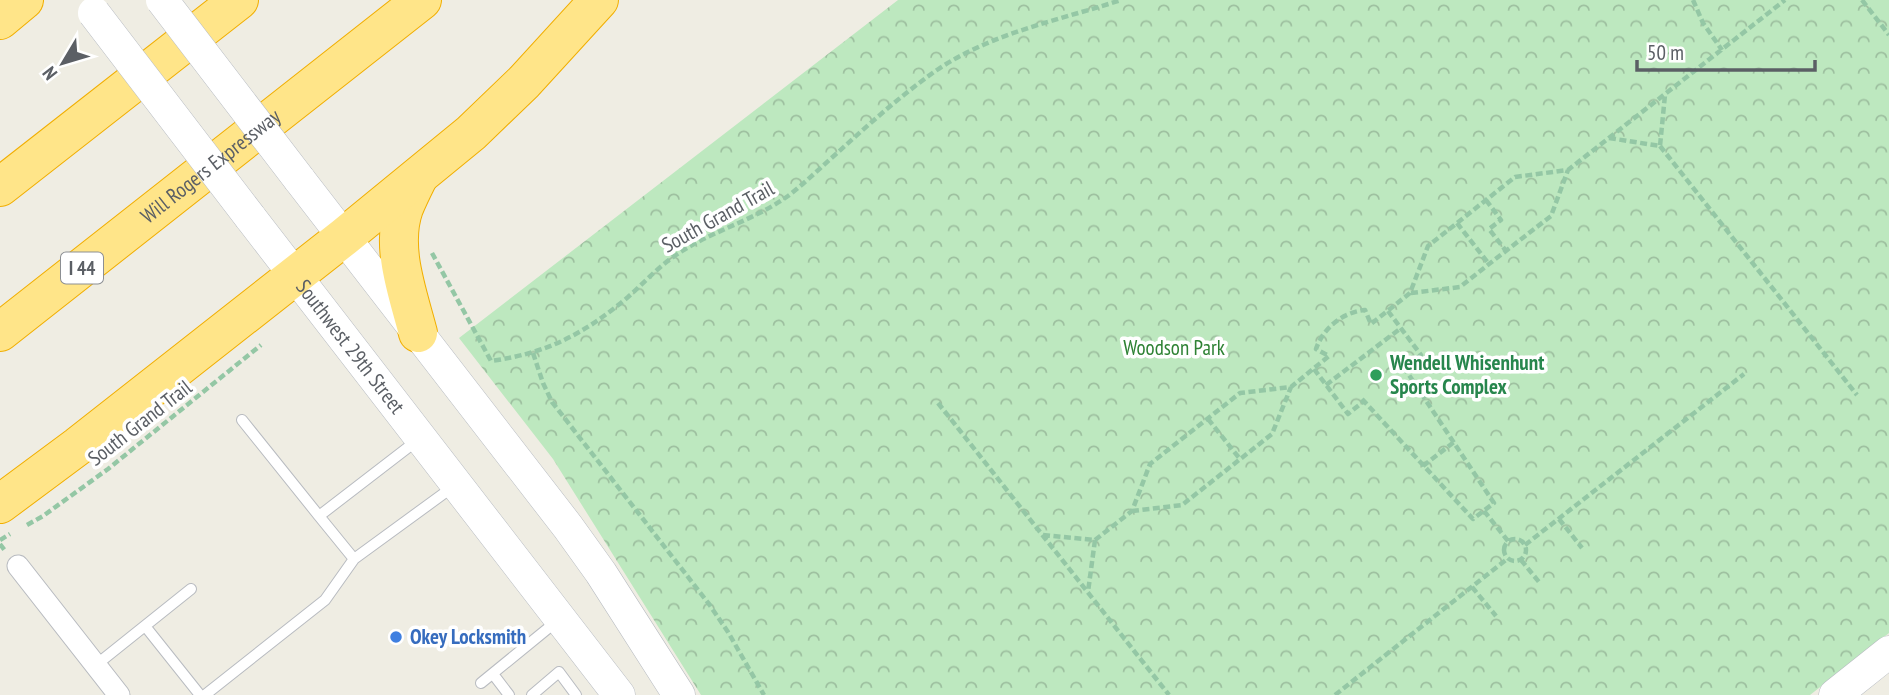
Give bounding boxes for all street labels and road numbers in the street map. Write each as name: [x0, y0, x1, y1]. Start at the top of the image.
street label: Will Rogers Expressway: [135, 102, 286, 229]
street label: South Grand Trail: [657, 175, 779, 259]
road number: I 44: [61, 252, 103, 284]
street label: Southwest 29th Street: [290, 274, 411, 419]
street label: South Grand Trail: [82, 374, 197, 472]

